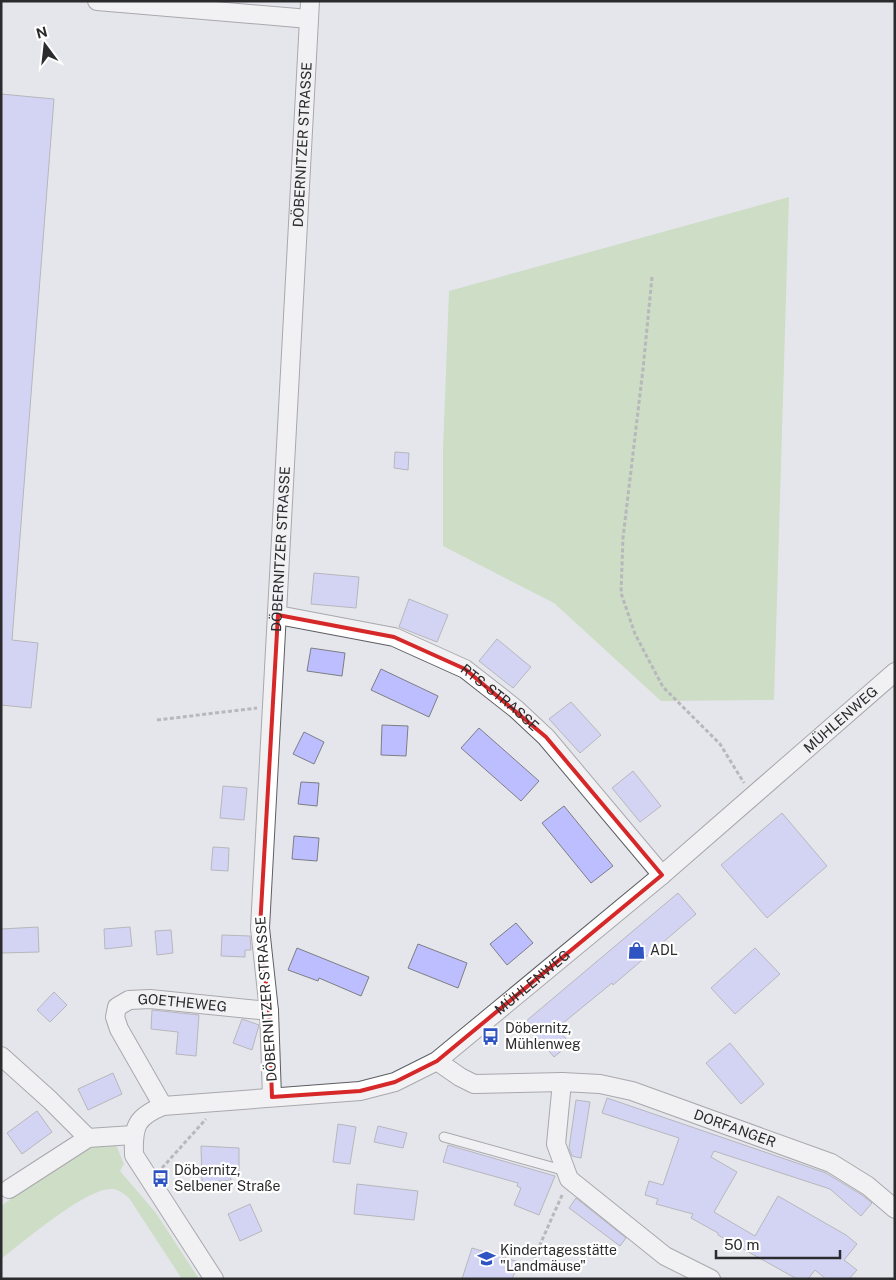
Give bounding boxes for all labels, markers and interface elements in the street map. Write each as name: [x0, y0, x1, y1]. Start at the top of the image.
north arrow: [20, 20, 70, 70]
text: N: [34, 23, 49, 42]
street label: DÖBERNITZER STRASSE: [288, 62, 315, 228]
street label: DÖBERNITZER STRASSE: [267, 466, 293, 632]
street label: RTS-STRASSE: [458, 661, 542, 734]
street label: MÜHLENWEG: [800, 683, 881, 756]
street label: DÖBERNITZER STRASSE: [250, 916, 280, 1082]
shop icon: ADL: [626, 940, 646, 960]
place label: ADL: [650, 942, 678, 958]
street label: MÜHLENWEG: [492, 947, 573, 1018]
street label: GOETHEWEG: [137, 991, 228, 1015]
place label: Döbernitz, Mühlenweg: [505, 1020, 581, 1052]
bus stop icon: Döbernitz, Mühlenweg: [481, 1026, 501, 1046]
street label: DORFANGER: [692, 1106, 778, 1150]
place label: Döbernitz, Selbener Straße: [174, 1162, 280, 1194]
bus stop icon: Döbernitz, Selbener Straße: [150, 1168, 170, 1188]
scale bar: [716, 1228, 840, 1260]
text: 50 m: [724, 1236, 759, 1253]
place label: Kindertagesstätte "Landmäuse": [500, 1242, 617, 1274]
school or university icon: Kindertagesstätte "Landmäuse": [476, 1248, 496, 1268]

